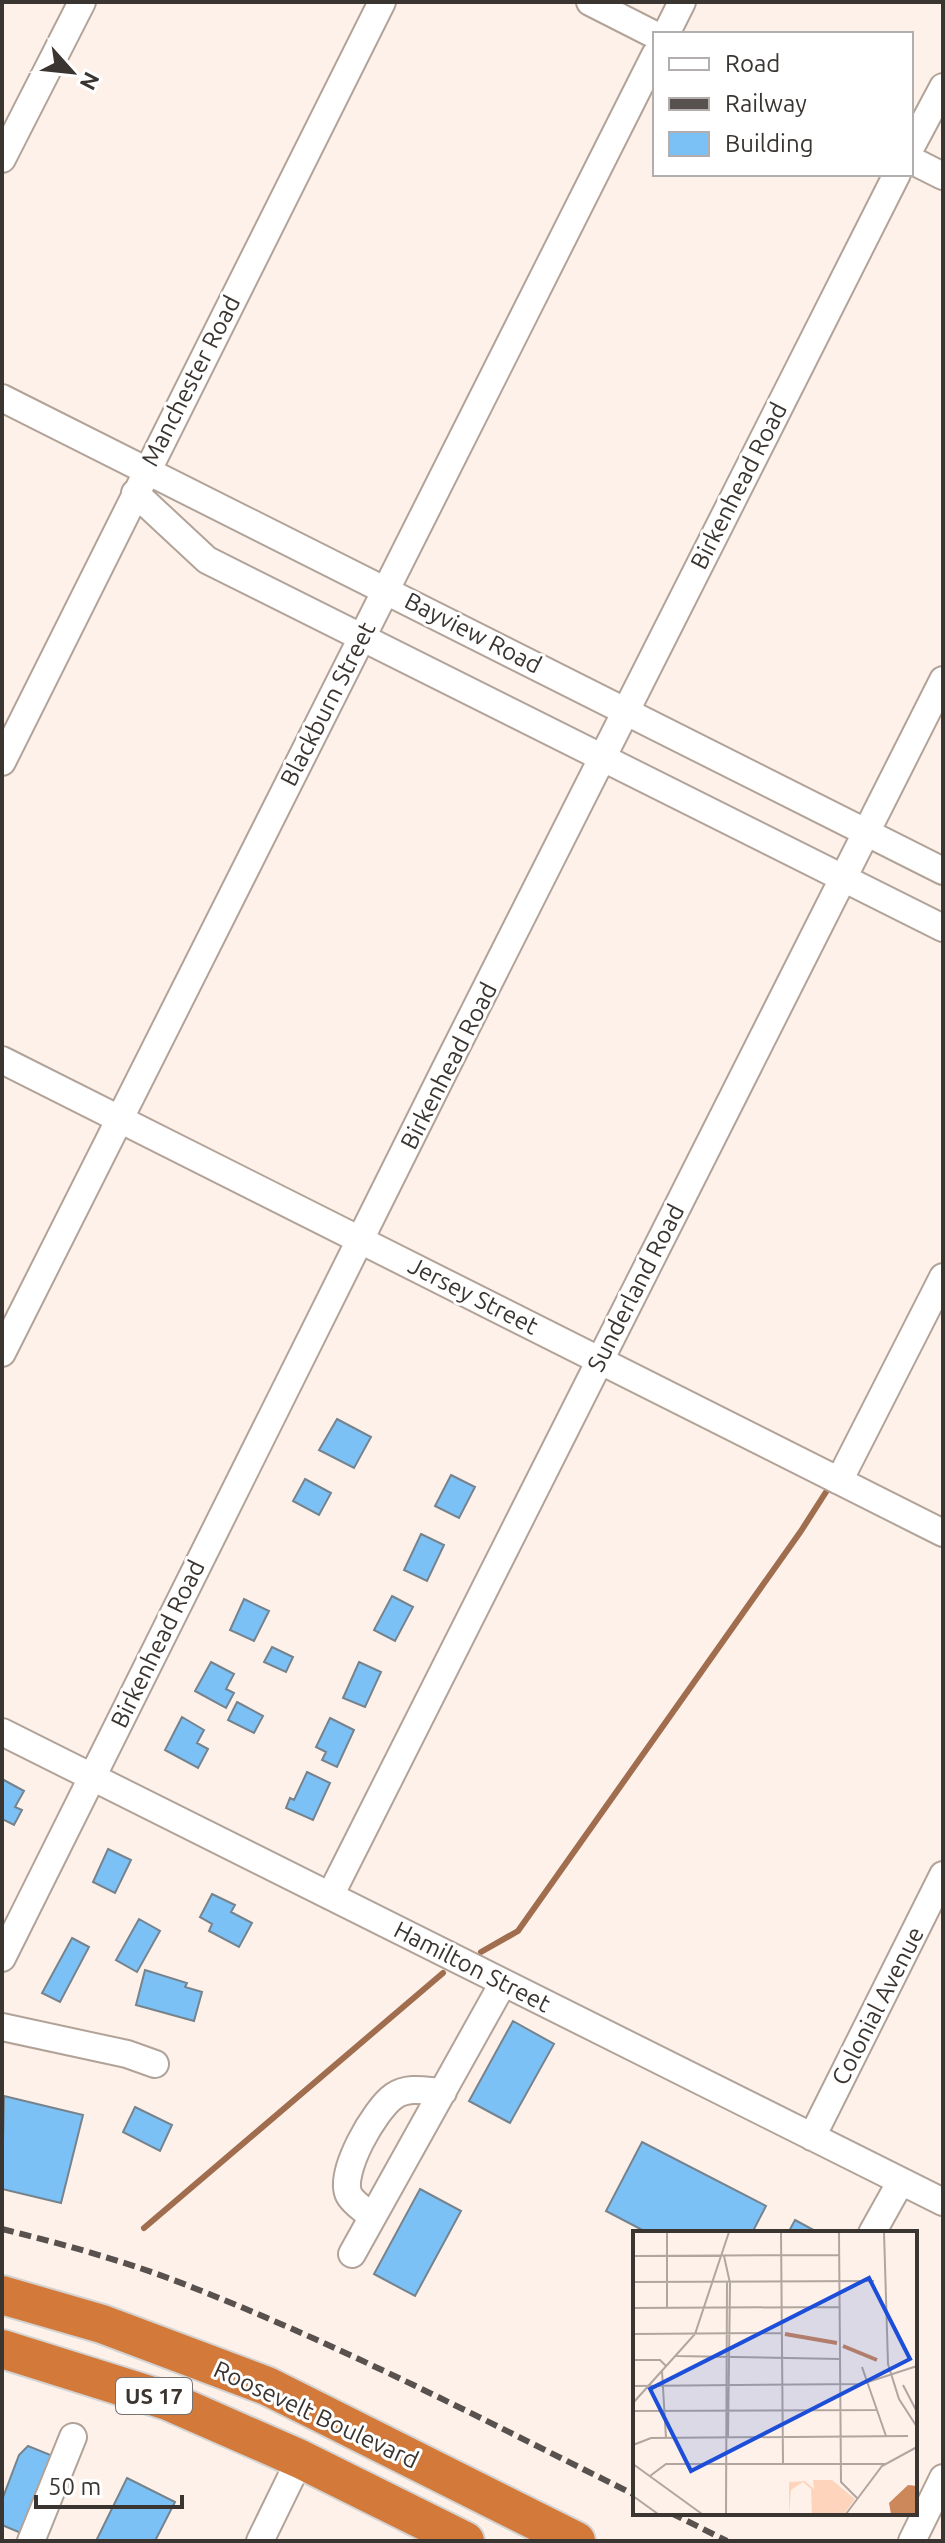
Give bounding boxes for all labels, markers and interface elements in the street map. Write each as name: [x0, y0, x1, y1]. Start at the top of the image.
north arrow: [32, 32, 112, 112]
legend: [653, 32, 913, 176]
text: Road: [725, 50, 780, 77]
text: N: [75, 68, 105, 94]
text: Railway: [725, 90, 807, 117]
text: Building: [725, 130, 813, 157]
street label: Manchester Road: [136, 291, 245, 471]
street label: Birkenhead Road: [685, 398, 792, 573]
street label: Bayview Road: [400, 587, 546, 679]
street label: Blackburn Street: [275, 617, 381, 790]
street label: Birkenhead Road: [395, 978, 502, 1153]
street label: Sunderland Road: [582, 1200, 689, 1376]
street label: Jersey Street: [404, 1251, 543, 1340]
street label: Birkenhead Road: [105, 1556, 210, 1732]
street label: Hamilton Street: [390, 1916, 555, 2018]
street label: Colonial Avenue: [826, 1922, 929, 2089]
inset map: [633, 2231, 917, 2515]
street label: Roosevelt Boulevard: [210, 2355, 423, 2474]
road number: US 17: [116, 2378, 192, 2414]
scale bar: [36, 2459, 182, 2509]
text: 50 m: [48, 2473, 101, 2500]

